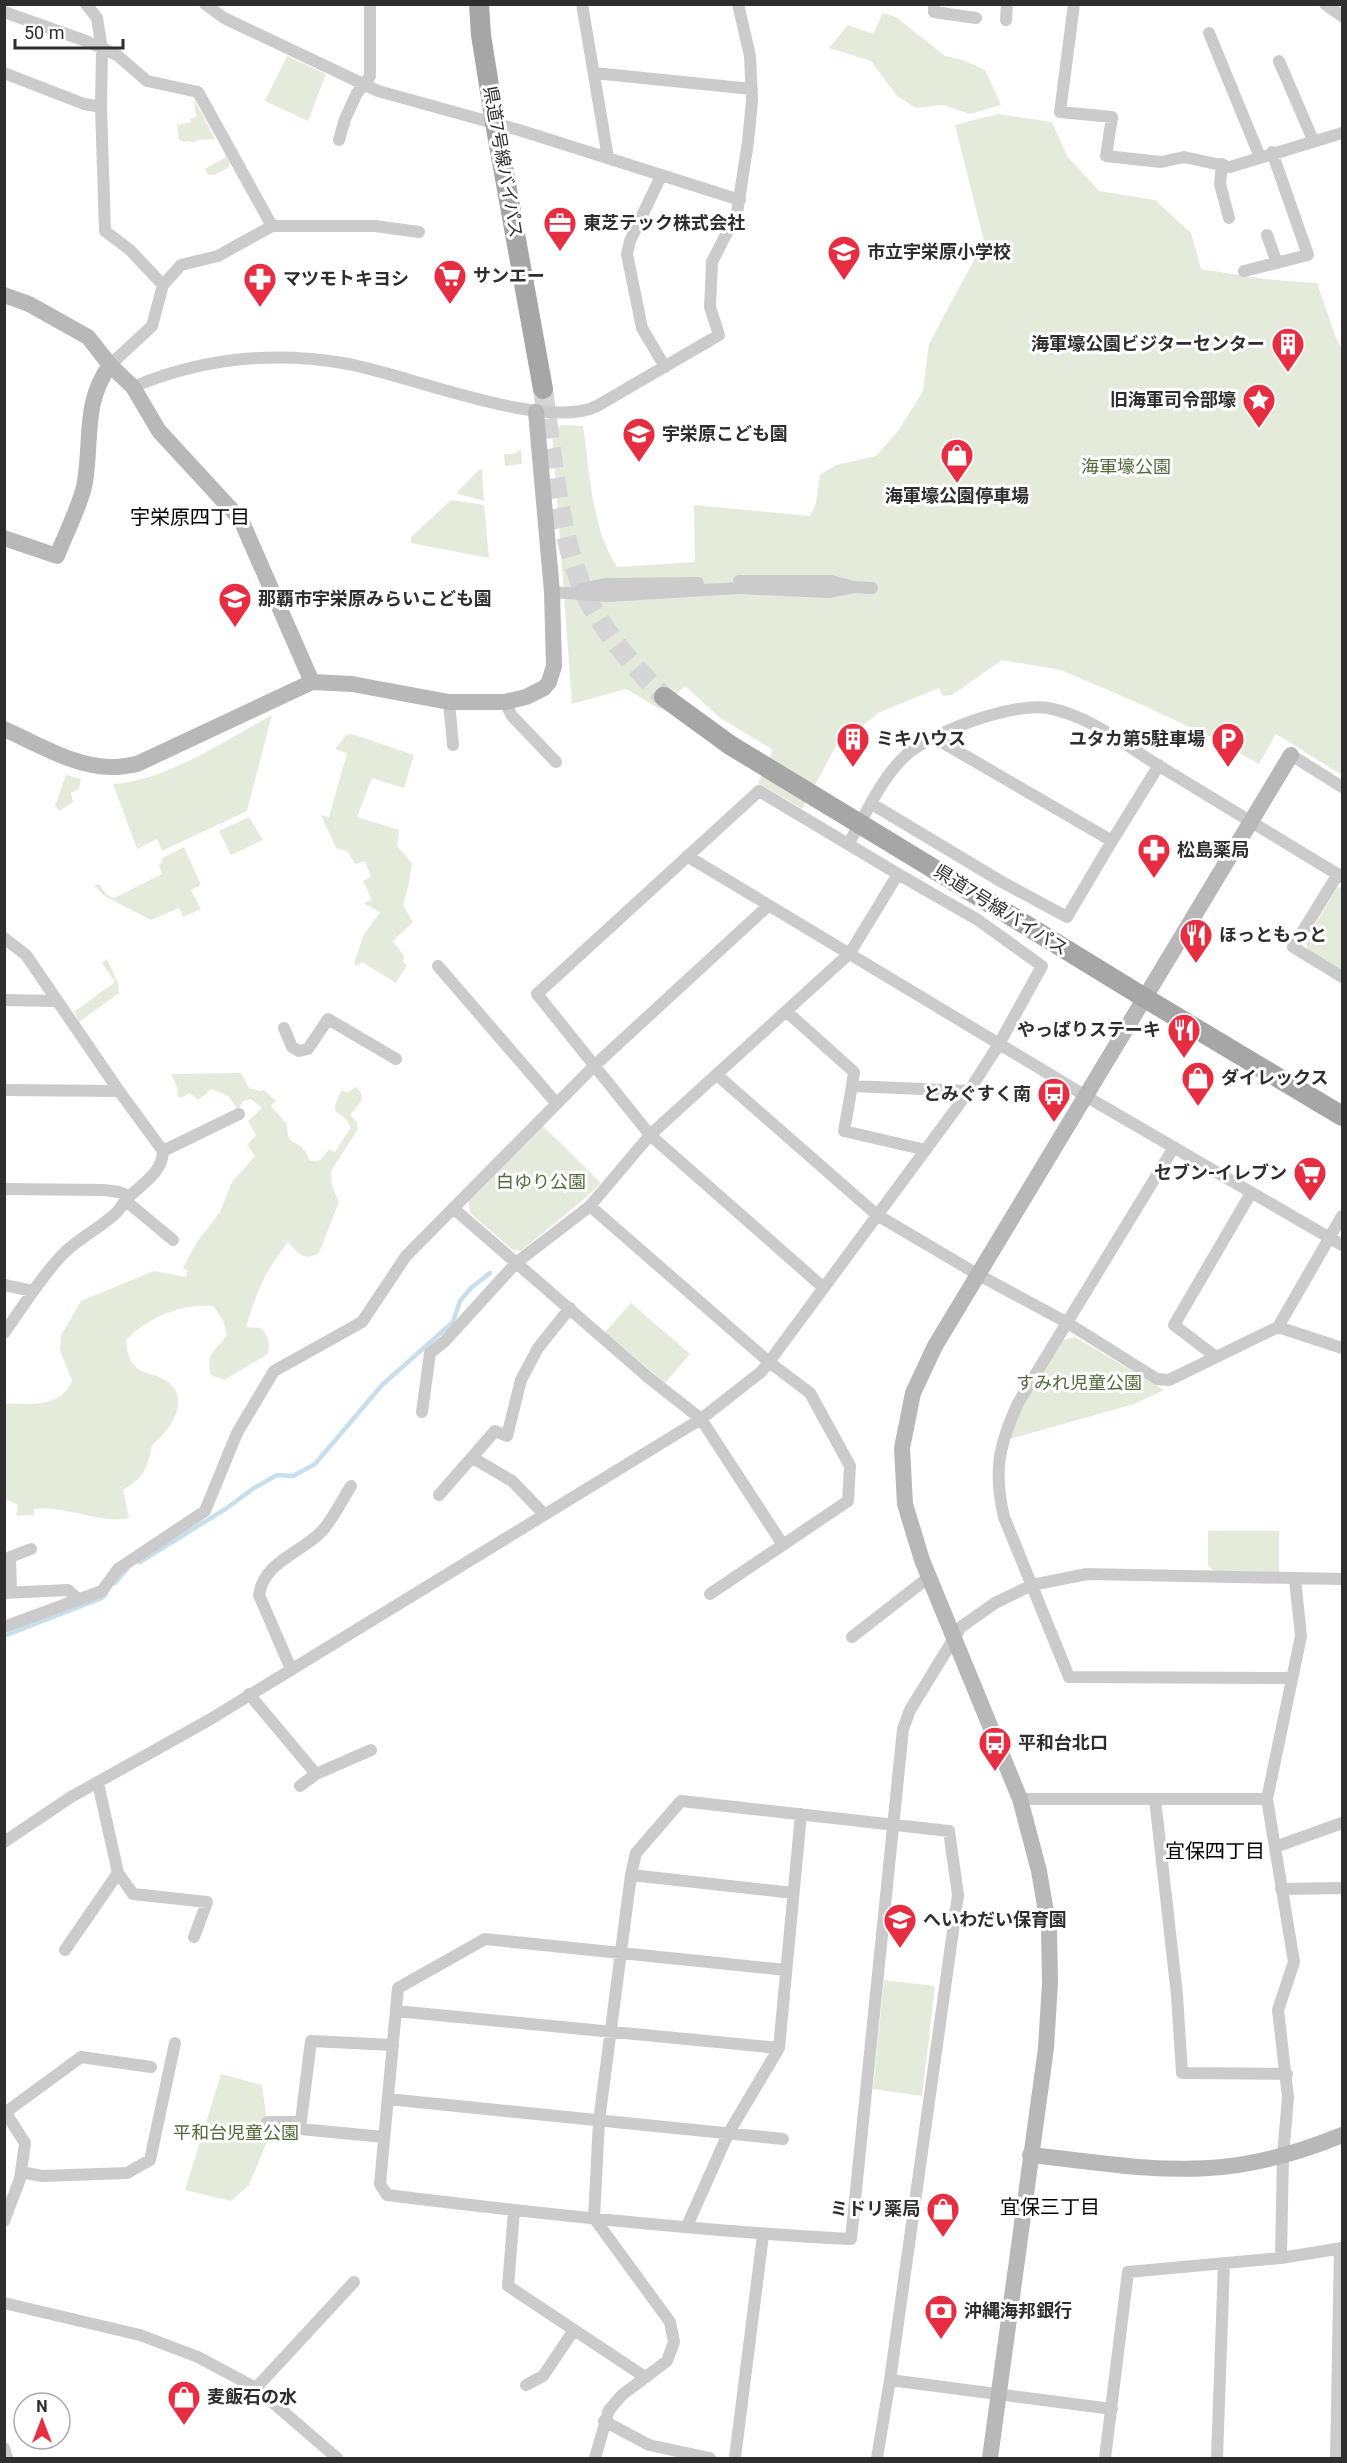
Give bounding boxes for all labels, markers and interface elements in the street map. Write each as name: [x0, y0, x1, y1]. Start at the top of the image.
scale bar: [15, 12, 123, 50]
text: 50 m: [24, 22, 64, 43]
street label: 県道7号線バイパス: [480, 84, 527, 239]
office icon: 東芝テック株式会社: [542, 205, 578, 252]
place label: 東芝テック株式会社: [583, 212, 745, 233]
school or university icon: 市立宇栄原小学校: [826, 234, 862, 281]
place label: 市立宇栄原小学校: [867, 241, 1011, 262]
supermarket icon: サンエー: [432, 258, 468, 305]
pharmacy icon: マツモトキヨシ: [242, 261, 278, 308]
place label: サンエー: [473, 265, 545, 286]
place label: マツモトキヨシ: [283, 268, 409, 289]
building icon: 海軍壕公園ビジターセンター: [1270, 326, 1306, 373]
place label: 海軍壕公園ビジターセンター: [1031, 333, 1265, 354]
place icon: 旧海軍司令部壕: [1241, 382, 1277, 429]
place label: 旧海軍司令部壕: [1110, 389, 1236, 410]
school or university icon: 宇栄原こども園: [621, 416, 657, 463]
place label: 宇栄原こども園: [662, 423, 788, 444]
shop icon: 海軍壕公園停車場: [939, 437, 975, 484]
park label: 海軍壕公園: [1081, 456, 1171, 477]
place label: 海軍壕公園停車場: [885, 485, 1029, 506]
district label: 宇栄原四丁目: [130, 505, 250, 529]
school or university icon: 那覇市宇栄原みらいこども園: [217, 581, 253, 628]
place label: 那覇市宇栄原みらいこども園: [258, 588, 492, 609]
building icon: ミキハウス: [835, 721, 871, 768]
parking icon: ユタカ第5駐車場: [1210, 721, 1246, 768]
place label: ミキハウス: [876, 728, 966, 749]
place label: ユタカ第5駐車場: [1069, 728, 1205, 749]
pharmacy icon: 松島薬局: [1136, 832, 1172, 879]
place label: 松島薬局: [1177, 839, 1249, 860]
street label: 県道7号線バイパス: [931, 860, 1072, 959]
restaurant icon: ほっともっと: [1178, 917, 1214, 964]
place label: ほっともっと: [1219, 924, 1327, 945]
restaurant icon: やっぱりステーキ: [1166, 1012, 1202, 1059]
place label: やっぱりステーキ: [1017, 1019, 1161, 1040]
shop icon: ダイレックス: [1180, 1060, 1216, 1107]
place label: ダイレックス: [1221, 1067, 1328, 1088]
bus stop icon: とみぐすく南: [1036, 1076, 1072, 1123]
place label: とみぐすく南: [923, 1083, 1031, 1104]
supermarket icon: セブン-イレブン: [1292, 1155, 1328, 1202]
place label: セブン-イレブン: [1154, 1162, 1287, 1183]
park label: 白ゆり公園: [496, 1171, 586, 1192]
park label: すみれ児童公園: [1016, 1372, 1142, 1393]
bus stop icon: 平和台北口: [977, 1725, 1013, 1772]
place label: 平和台北口: [1018, 1732, 1108, 1753]
district label: 宜保四丁目: [1165, 1839, 1265, 1863]
school or university icon: へいわだい保育園: [882, 1902, 918, 1949]
place label: へいわだい保育園: [923, 1909, 1067, 1930]
park label: 平和台児童公園: [173, 2122, 299, 2143]
shop icon: ミドリ薬局: [925, 2191, 961, 2238]
district label: 宜保三丁目: [1000, 2195, 1100, 2219]
place label: ミドリ薬局: [830, 2198, 920, 2219]
bank icon: 沖縄海邦銀行: [923, 2293, 959, 2340]
place label: 沖縄海邦銀行: [964, 2300, 1072, 2321]
shop icon: 麦飯石の水: [166, 2379, 202, 2426]
place label: 麦飯石の水: [207, 2386, 297, 2407]
north arrow: [12, 2391, 72, 2451]
text: N: [36, 2397, 48, 2416]

